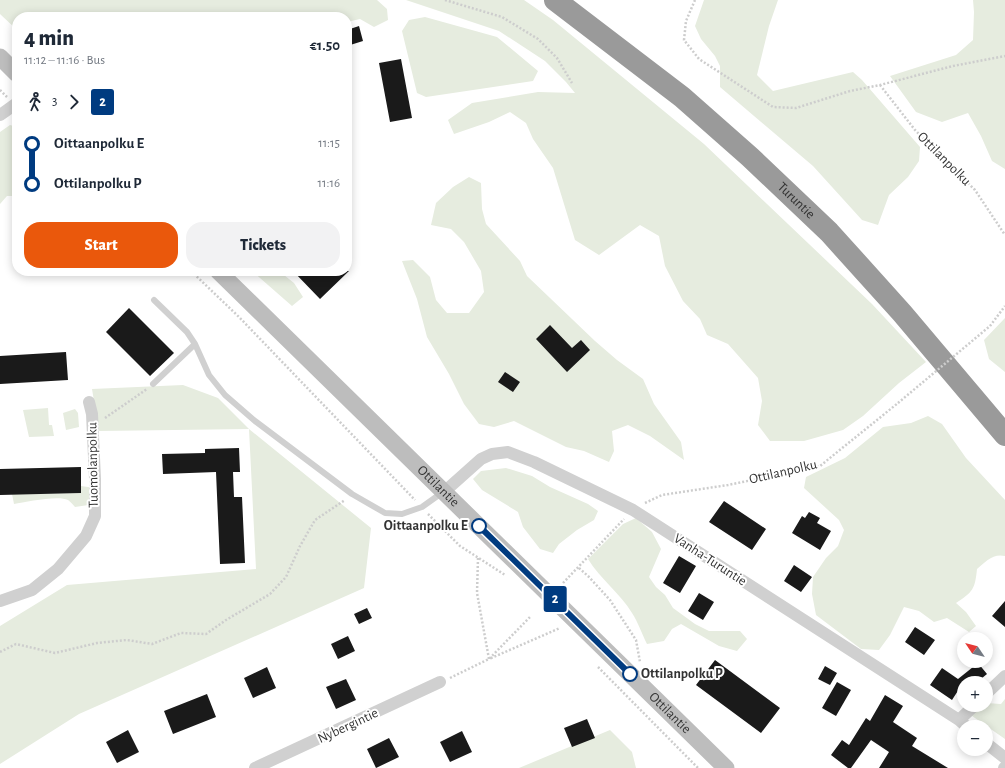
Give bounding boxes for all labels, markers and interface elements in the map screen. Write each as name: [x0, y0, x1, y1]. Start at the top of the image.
text: 4 min: [24, 27, 74, 49]
text: €1.50: [310, 38, 340, 53]
text: 11:12 – 11:16 · Bus: [24, 54, 105, 67]
icon: walk: [24, 91, 46, 113]
icon: forward: [63, 91, 85, 113]
text: 3: [52, 95, 57, 108]
text: 2: [99, 95, 106, 109]
street label: Ottilanpolku: [915, 130, 973, 188]
text: Oittaanpolku E: [54, 136, 144, 151]
text: 11:15: [318, 137, 340, 150]
text: Ottilanpolku P: [54, 176, 142, 191]
text: 11:16: [317, 177, 340, 190]
street label: Turuntie: [775, 180, 818, 222]
button: Start: [24, 222, 178, 268]
button: Tickets: [186, 222, 340, 268]
street label: Tuomolanpolku: [85, 422, 101, 508]
street label: Ottilanpolku: [748, 457, 818, 487]
street label: Ottilantie: [414, 463, 462, 510]
marker: Oittaanpolku E: [471, 518, 487, 534]
place label: Oittaanpolku E: [384, 519, 468, 533]
street label: Vanha-Turuntie: [671, 531, 749, 589]
line badge: 2: [542, 586, 568, 612]
text: 2: [552, 592, 558, 606]
north arrow: [957, 632, 993, 668]
map controls: [957, 632, 993, 756]
marker: Ottilanpolku P: [622, 666, 638, 682]
place label: Ottilanpolku P: [641, 667, 723, 681]
button: +: [957, 676, 993, 712]
street label: Ottilantie: [646, 690, 693, 736]
street label: Nybergintie: [316, 706, 380, 746]
button: −: [957, 720, 993, 756]

